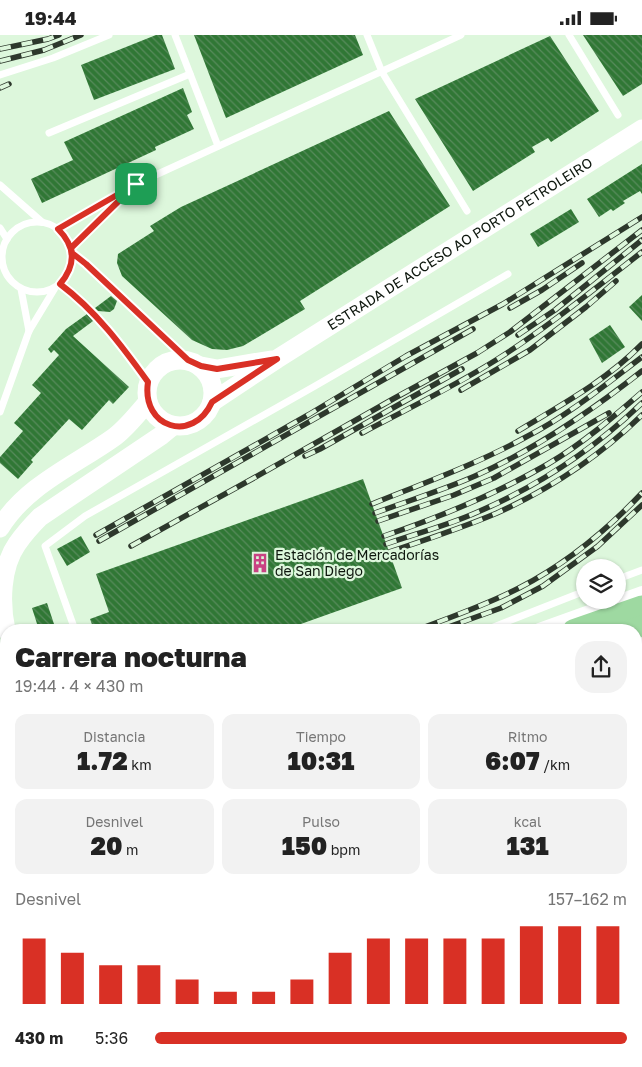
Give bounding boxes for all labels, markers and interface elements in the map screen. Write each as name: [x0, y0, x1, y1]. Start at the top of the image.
text: 19:44: [25, 6, 77, 29]
street label: ESTRADA DE ACCESO AO PORTO PETROLEIRO: [324, 153, 595, 333]
pin: [115, 163, 157, 205]
icon: arrive: [122, 170, 150, 198]
place label: Estación de Mercadorías de San Diego: [275, 546, 439, 579]
building icon: Estación de Mercadorías de San Diego: [249, 552, 271, 574]
map controls: [576, 559, 626, 609]
button: layers: [576, 559, 626, 609]
text: Carrera nocturna: [15, 640, 247, 673]
button: share: [575, 641, 627, 693]
text: 19:44 · 4 × 430 m: [15, 676, 143, 696]
text: Distancia: [83, 728, 146, 745]
text: Tiempo: [296, 728, 346, 745]
text: Ritmo: [508, 728, 548, 745]
text: 1.72: [77, 745, 128, 776]
text: 10:31: [288, 745, 354, 776]
text: 6:07: [485, 745, 540, 776]
text: km: [128, 756, 152, 773]
text: /km: [540, 756, 570, 773]
text: Desnivel: [85, 813, 143, 830]
text: Pulso: [302, 813, 340, 830]
text: kcal: [514, 813, 541, 830]
text: 20: [90, 830, 122, 861]
text: 150: [282, 830, 327, 861]
text: 131: [507, 830, 549, 861]
text: m: [122, 841, 138, 858]
text: bpm: [327, 841, 360, 858]
text: Desnivel: [15, 889, 81, 909]
text: 157–162 m: [548, 889, 627, 909]
text: 430 m: [15, 1028, 63, 1048]
text: 5:36: [95, 1028, 128, 1048]

